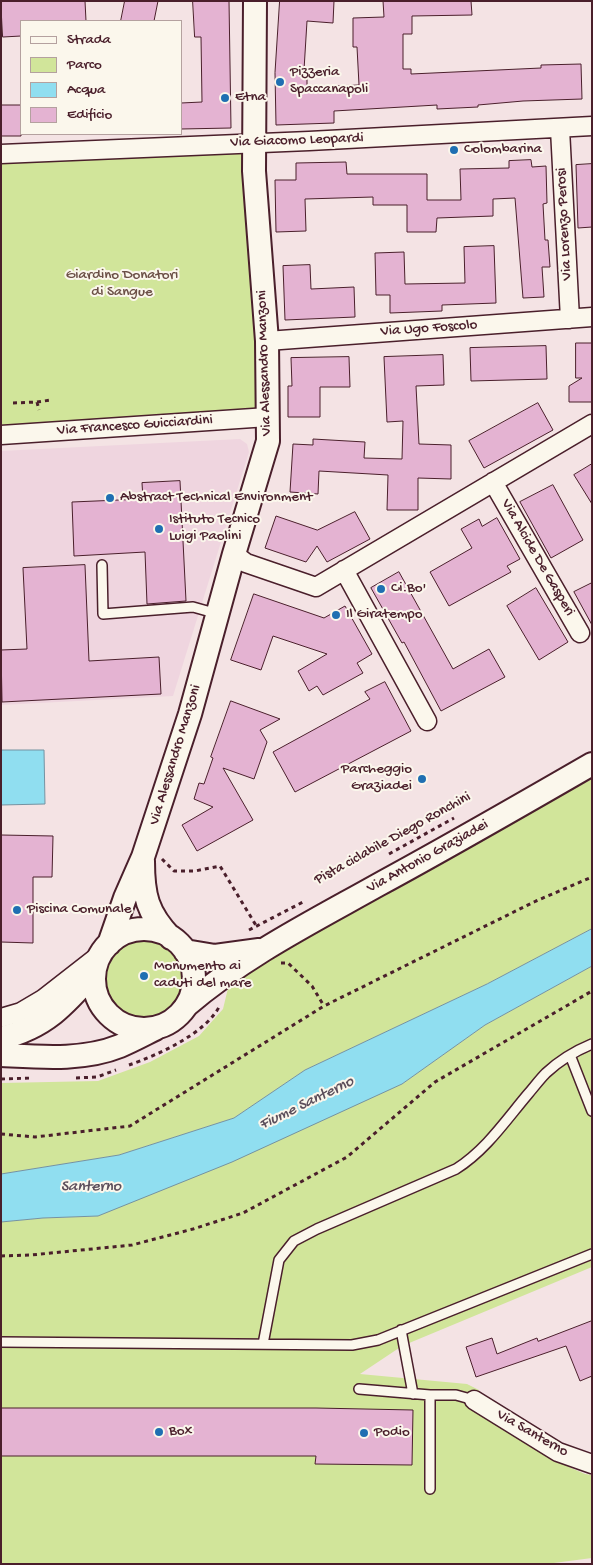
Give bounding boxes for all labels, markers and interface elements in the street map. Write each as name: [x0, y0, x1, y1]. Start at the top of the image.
legend: [20, 20, 182, 135]
text: Strada: [67, 31, 111, 49]
text: Parco: [67, 56, 102, 74]
place label: Pizzeria Spaccanapoli: [290, 64, 368, 99]
marker: Pizzeria Spaccanapoli: [274, 76, 286, 88]
text: Acqua: [67, 81, 105, 99]
place label: Etna: [235, 89, 266, 107]
marker: Etna: [219, 92, 231, 104]
text: Edificio: [67, 106, 112, 124]
street label: Via Giacomo Leopardi: [230, 130, 364, 152]
place label: Colombarina: [464, 141, 542, 159]
marker: Colombarina: [448, 144, 460, 156]
street label: Via Lorenzo Perosi: [553, 167, 577, 281]
park label: Giardino Donatori di Sangue: [66, 267, 178, 302]
street label: Via Alessandro Manzoni: [253, 290, 277, 436]
street label: Via Ugo Foscolo: [380, 317, 478, 341]
street label: Via Francesco Guicciardini: [57, 412, 213, 440]
place label: Abstract Technical Environment: [120, 489, 312, 507]
marker: Abstract Technical Environment: [104, 492, 116, 504]
street label: Via Alcide De Gasperi: [496, 496, 578, 620]
place label: Istituto Tecnico Luigi Paolini: [169, 511, 260, 546]
marker: Istituto Tecnico Luigi Paolini: [153, 523, 165, 535]
place label: Ci.Bo': [391, 580, 426, 598]
marker: Ci.Bo': [375, 583, 387, 595]
place label: Il Giratempo: [346, 606, 422, 624]
marker: Il Giratempo: [330, 609, 342, 621]
street label: Via Alessandro Manzoni: [146, 683, 206, 827]
place label: Parcheggio Graziadei: [341, 761, 412, 796]
marker: Parcheggio Graziadei: [416, 773, 428, 785]
street label: Pista ciclabile Diego Ronchini: [312, 788, 474, 890]
street label: Via Antonio Graziadei: [364, 816, 492, 898]
place label: Piscina Comunale: [27, 901, 132, 919]
marker: Piscina Comunale: [11, 904, 23, 916]
place label: Monumento ai caduti del mare: [154, 958, 252, 993]
marker: Monumento ai caduti del mare: [138, 970, 150, 982]
water label: Fiume Santerno: [257, 1073, 357, 1135]
water label: Santerno: [61, 1178, 121, 1198]
street label: Via Santerno: [493, 1406, 571, 1462]
place label: Box: [169, 1423, 192, 1441]
place label: Podio: [374, 1424, 410, 1442]
marker: Box: [153, 1426, 165, 1438]
marker: Podio: [358, 1427, 370, 1439]

